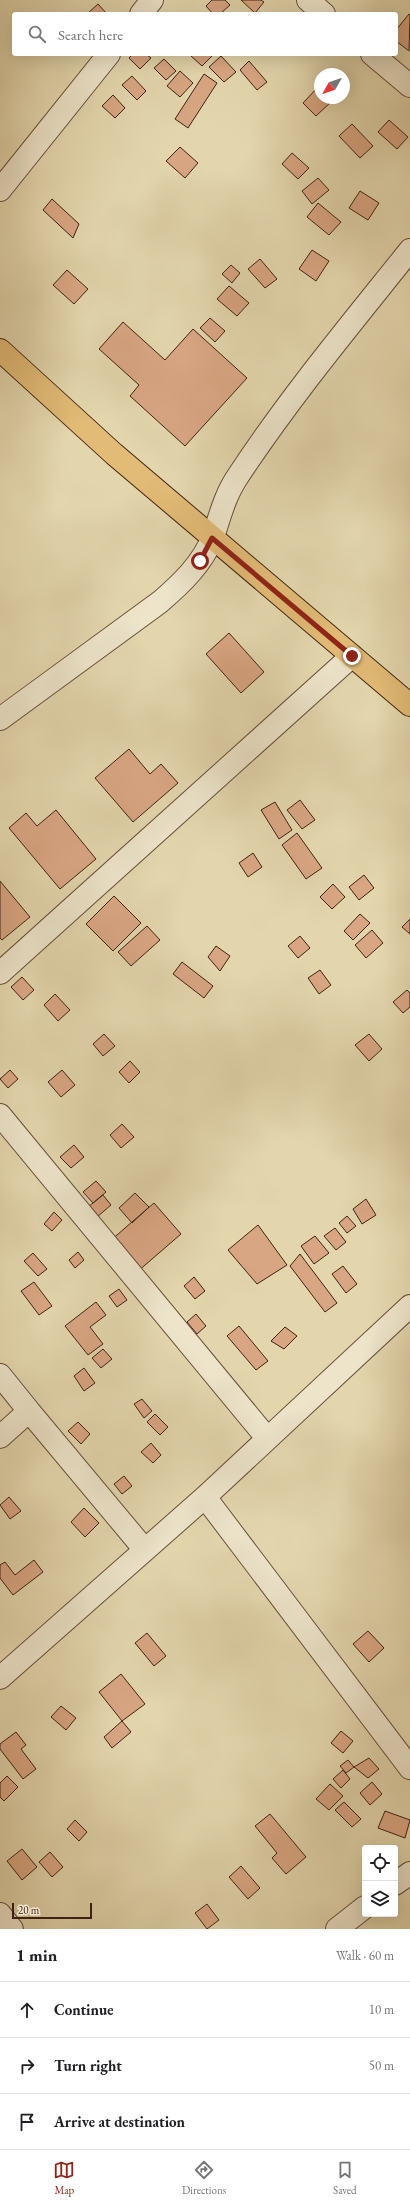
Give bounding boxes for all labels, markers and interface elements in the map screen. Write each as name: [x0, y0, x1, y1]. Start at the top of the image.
search box: [12, 12, 398, 56]
icon: search: [26, 23, 48, 45]
text: Search here: [58, 25, 123, 44]
north arrow: [314, 68, 350, 104]
route start: [191, 552, 209, 570]
route end: [343, 647, 361, 665]
map controls: [362, 1845, 398, 1917]
button: locate: [362, 1845, 398, 1881]
button: layers: [362, 1881, 398, 1917]
scale bar: [12, 1901, 92, 1920]
text: 20 m: [18, 1903, 39, 1917]
text: 1 min: [16, 1944, 57, 1966]
text: Walk · 60 m: [336, 1947, 394, 1964]
icon: ahead: [16, 1999, 38, 2021]
text: Continue: [54, 2000, 114, 2019]
text: 10 m: [369, 2001, 394, 2018]
icon: right: [16, 2055, 38, 2077]
text: Turn right: [54, 2056, 122, 2075]
text: 50 m: [369, 2057, 394, 2074]
icon: arrive: [16, 2111, 38, 2133]
text: Arrive at destination: [54, 2112, 185, 2131]
tab: Map: [53, 2159, 75, 2197]
tab: Directions: [182, 2159, 226, 2197]
tab: Saved: [333, 2159, 357, 2197]

